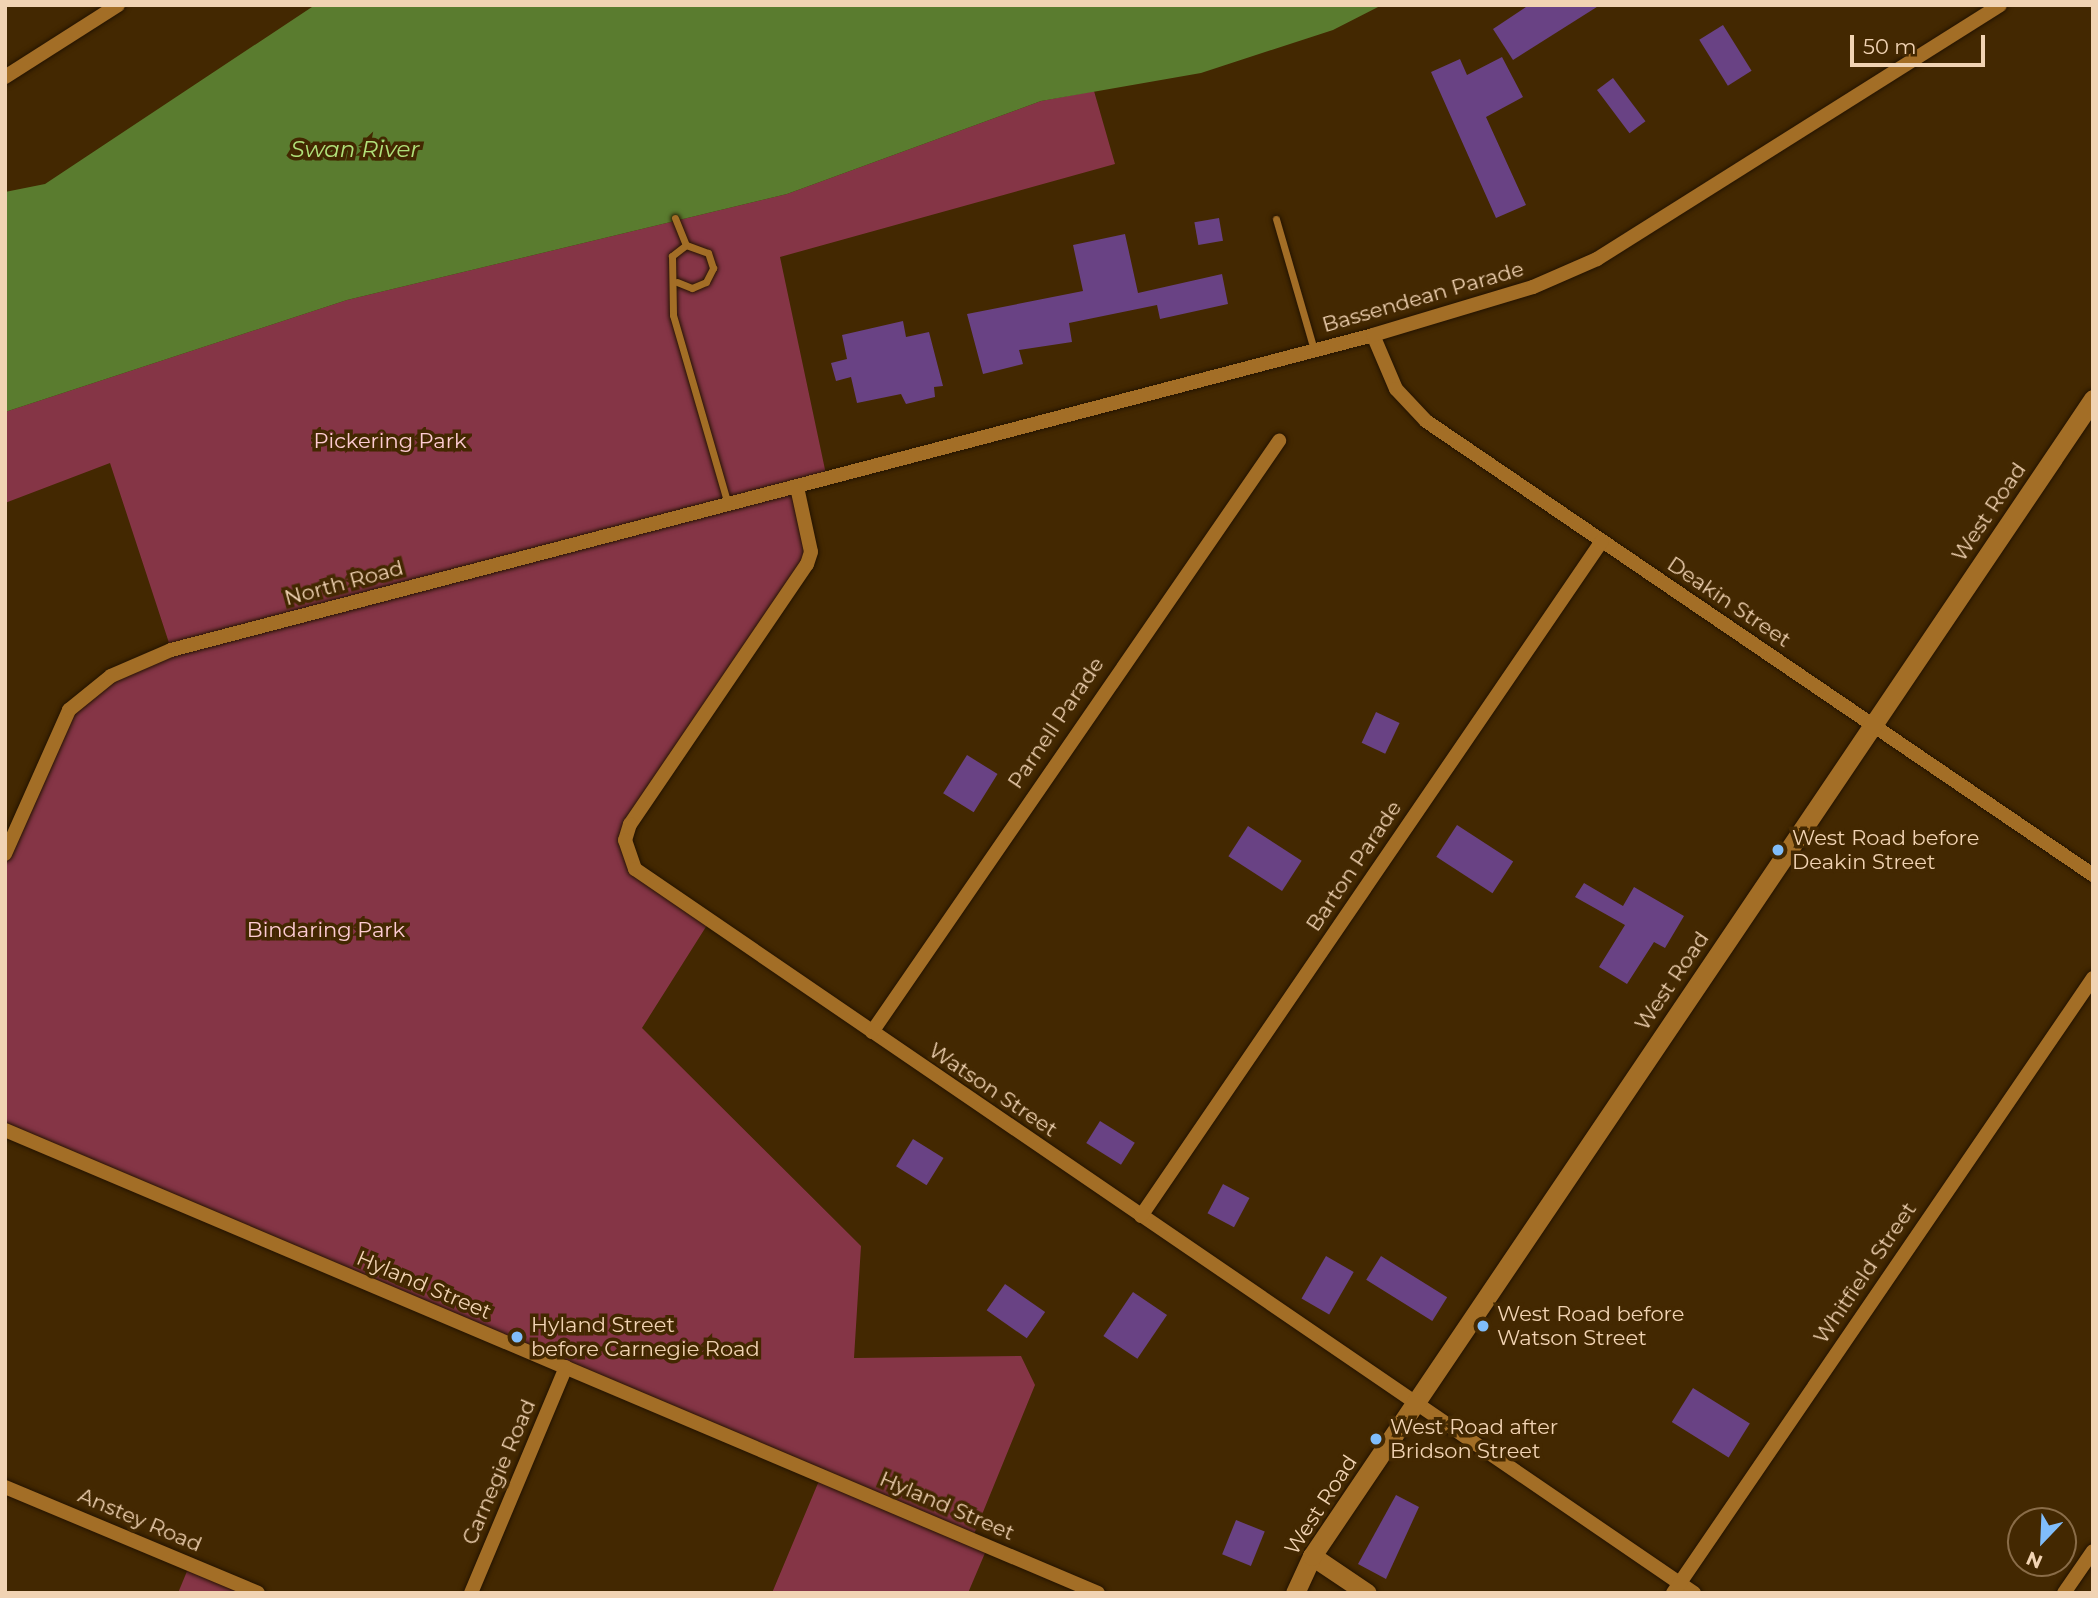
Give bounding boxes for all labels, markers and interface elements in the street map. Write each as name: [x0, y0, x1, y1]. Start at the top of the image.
scale bar: [1853, 21, 1988, 65]
text: 50 m: [1863, 34, 1917, 59]
water label: Swan River: [290, 135, 420, 163]
street label: Bassendean Parade: [1319, 256, 1527, 338]
park label: Pickering Park: [313, 428, 467, 454]
street label: West Road: [1947, 458, 2031, 566]
street label: Deakin Street: [1662, 551, 1796, 653]
street label: North Road: [282, 555, 406, 611]
street label: Parnell Parade: [1003, 652, 1109, 794]
street label: Barton Parade: [1301, 796, 1407, 936]
place label: West Road before Deakin Street: [1792, 825, 1979, 875]
marker: West Road before Deakin Street: [1770, 842, 1786, 858]
park label: Bindaring Park: [247, 917, 405, 943]
street label: West Road: [1630, 927, 1714, 1035]
street label: Watson Street: [924, 1038, 1062, 1142]
street label: Whitfield Street: [1808, 1197, 1922, 1349]
street label: Hyland Street: [353, 1245, 495, 1325]
place label: West Road before Watson Street: [1497, 1301, 1684, 1351]
place label: Hyland Street before Carnegie Road: [531, 1312, 760, 1362]
marker: West Road before Watson Street: [1475, 1318, 1491, 1334]
marker: Hyland Street before Carnegie Road: [509, 1329, 525, 1345]
street label: Carnegie Road: [457, 1396, 541, 1548]
place label: West Road after Bridson Street: [1390, 1414, 1558, 1464]
marker: West Road after Bridson Street: [1368, 1431, 1384, 1447]
street label: West Road: [1279, 1450, 1363, 1560]
street label: Hyland Street: [876, 1466, 1018, 1546]
street label: Anstey Road: [74, 1483, 206, 1557]
north arrow: [2007, 1507, 2077, 1577]
text: N: [2023, 1546, 2046, 1574]

